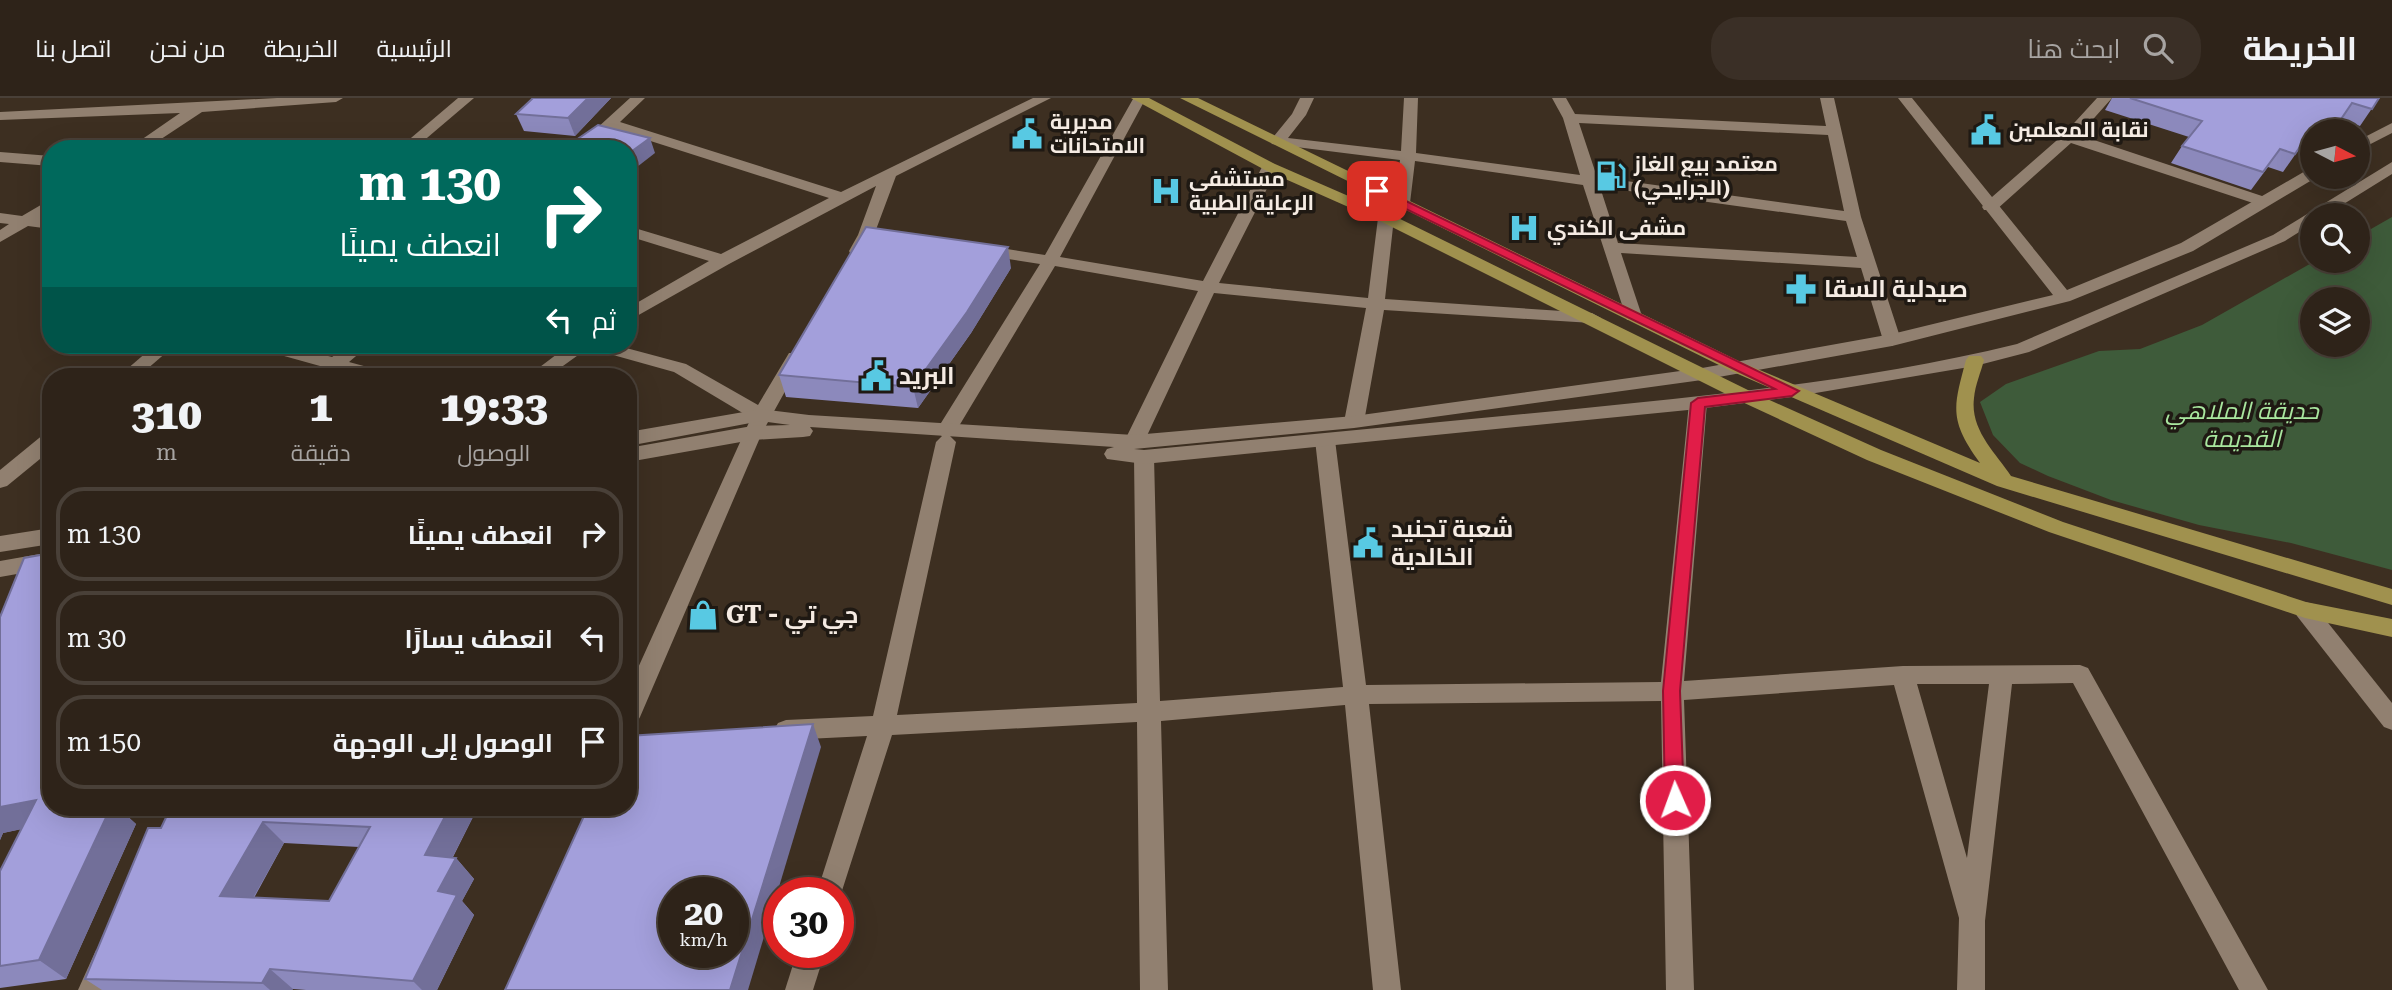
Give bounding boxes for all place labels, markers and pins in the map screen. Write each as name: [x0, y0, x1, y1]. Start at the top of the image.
place label: مديرية الامتحانات: [1050, 110, 1145, 158]
public building icon: نقابة المعلمين: [1969, 113, 2003, 147]
public building icon: مديرية الامتحانات: [1010, 117, 1044, 151]
place label: نقابة المعلمين: [2009, 118, 2148, 142]
place label: معتمد بيع الغاز (الجرايحي): [1633, 152, 1778, 205]
fuel station icon: معتمد بيع الغاز (الجرايحي): [1594, 159, 1628, 193]
pin: [1347, 161, 1407, 221]
place label: مستشفى الرعاية الطبية: [1189, 167, 1314, 215]
hospital icon: مستشفى الرعاية الطبية: [1149, 174, 1183, 208]
hospital icon: مشفى الكندي: [1507, 211, 1541, 245]
place label: مشفى الكندي: [1547, 216, 1686, 245]
pharmacy icon: صيدلية السقا: [1784, 272, 1818, 306]
place label: صيدلية السقا: [1824, 275, 1968, 303]
public building icon: البريد: [859, 359, 893, 393]
place label: البريد: [899, 362, 955, 390]
place label: شعبة تجنيد الخالدية: [1391, 515, 1513, 571]
public building icon: شعبة تجنيد الخالدية: [1351, 526, 1385, 560]
shop icon: GT - جي تي: [686, 598, 720, 632]
place label: GT - جي تي: [726, 601, 858, 634]

